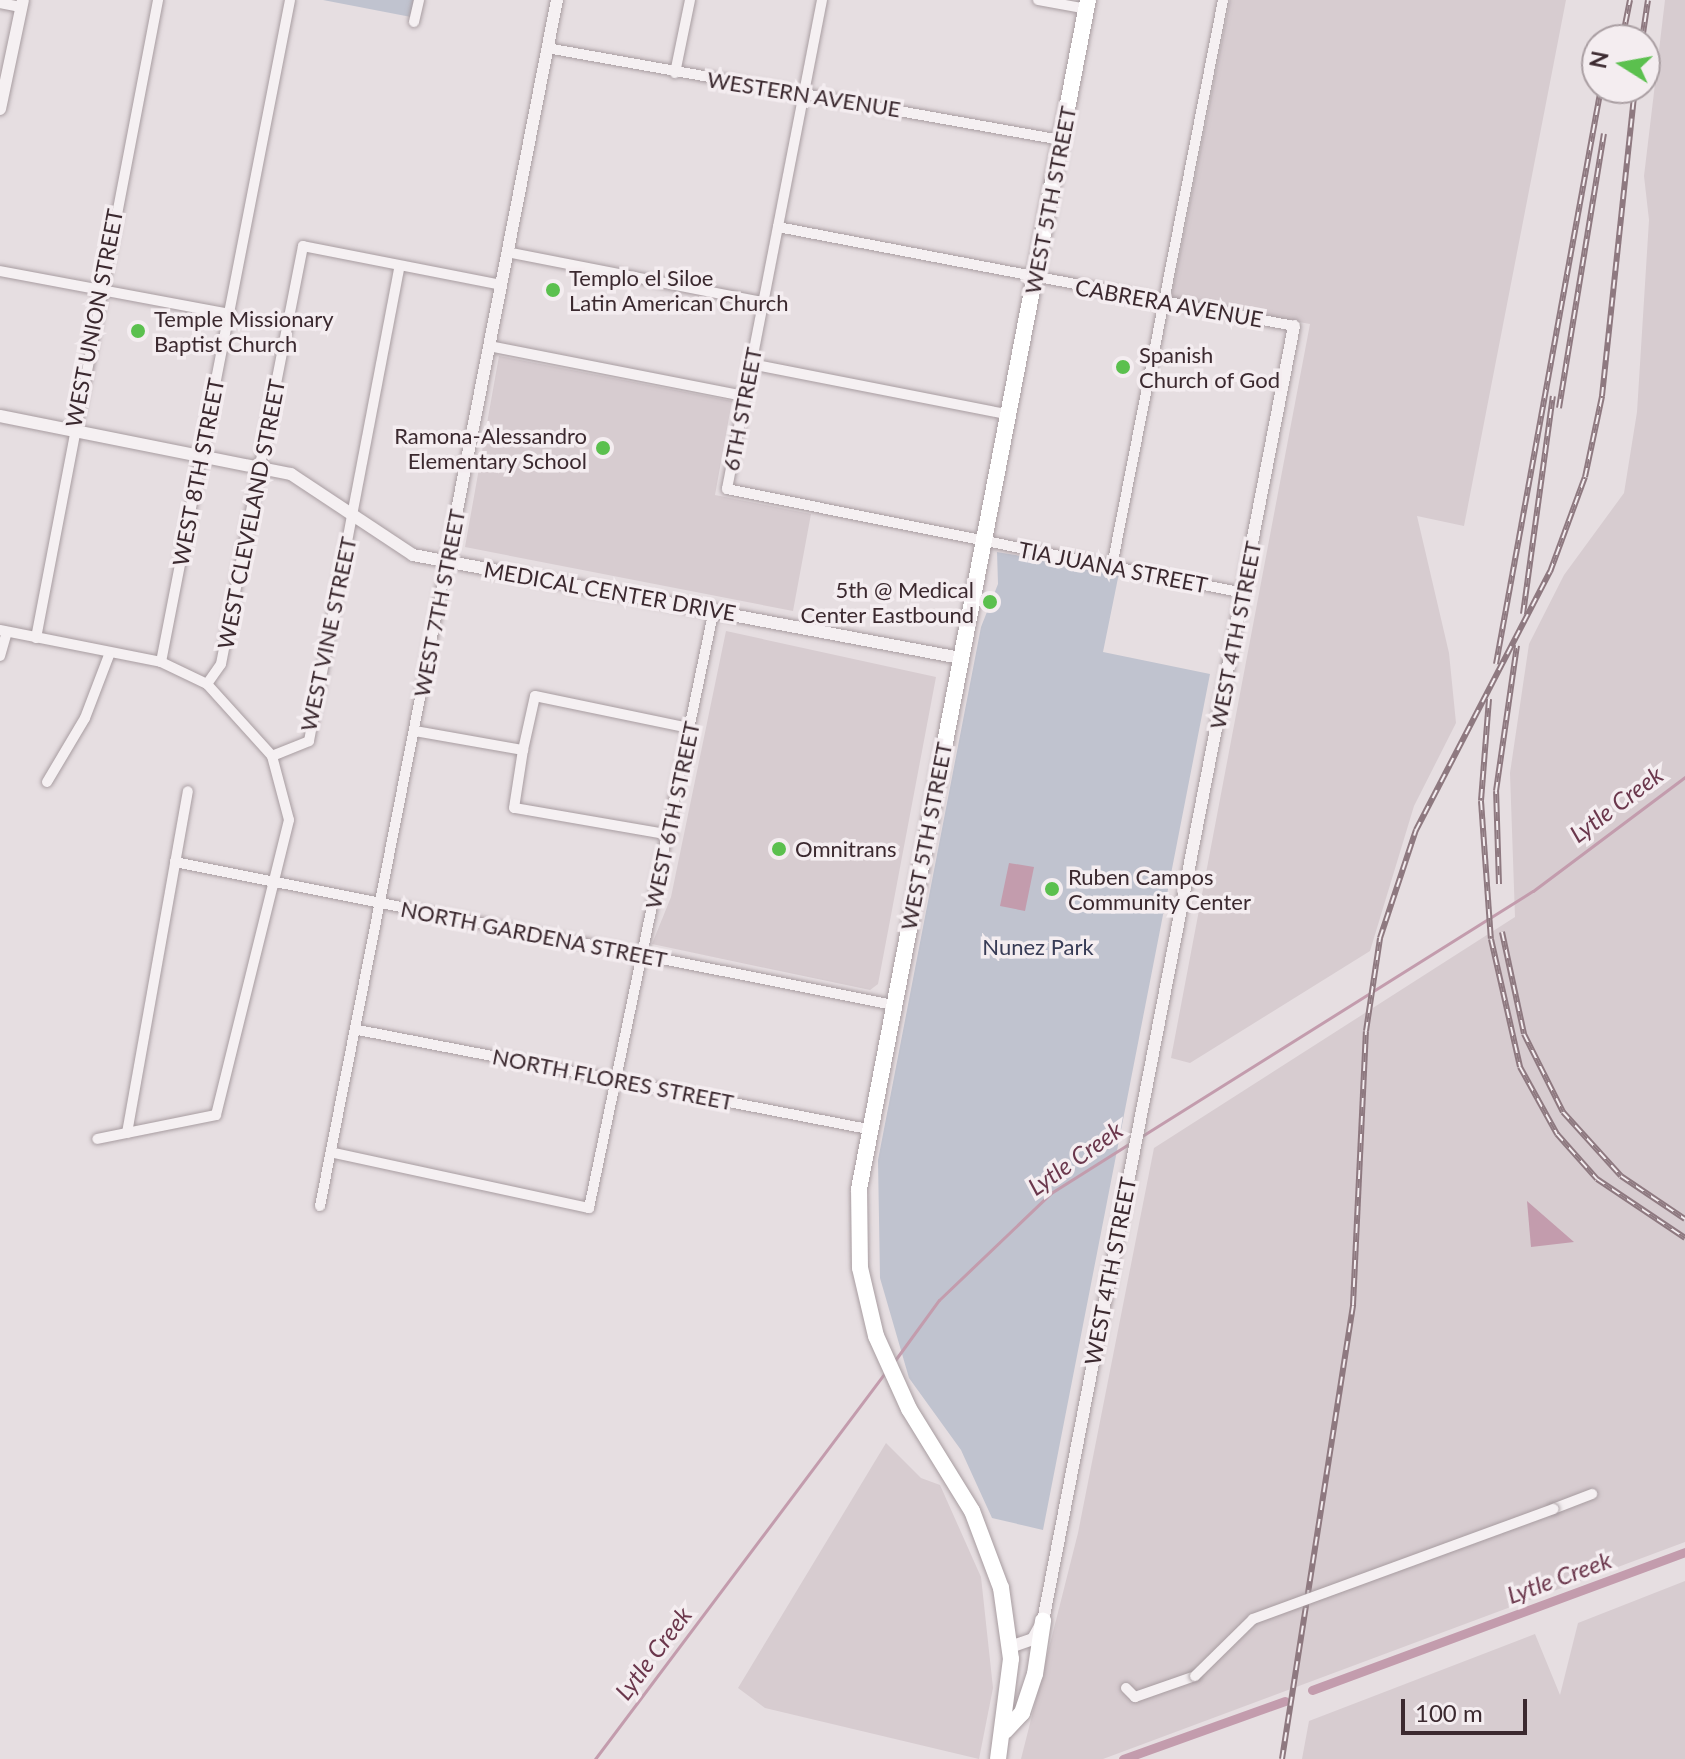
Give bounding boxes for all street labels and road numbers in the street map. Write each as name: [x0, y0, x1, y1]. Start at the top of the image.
street label: WESTERN AVENUE: [705, 66, 903, 122]
street label: WEST 5TH STREET: [1019, 104, 1081, 296]
street label: WEST UNION STREET: [60, 206, 128, 430]
street label: CABRERA AVENUE: [1072, 273, 1266, 333]
street label: 6TH STREET: [717, 345, 767, 473]
street label: WEST 8TH STREET: [167, 376, 229, 568]
street label: WEST CLEVELAND STREET: [212, 377, 290, 651]
street label: WEST 7TH STREET: [408, 507, 470, 699]
street label: WEST VINE STREET: [294, 534, 362, 734]
street label: TIA JUANA STREET: [1015, 536, 1211, 598]
street label: WEST 4TH STREET: [1204, 539, 1266, 731]
street label: MEDICAL CENTER DRIVE: [482, 556, 738, 626]
street label: WEST 6TH STREET: [639, 719, 705, 911]
street label: WEST 5TH STREET: [895, 740, 957, 932]
street label: NORTH GARDENA STREET: [398, 895, 670, 973]
street label: NORTH FLORES STREET: [490, 1043, 736, 1115]
street label: WEST 4TH STREET: [1079, 1175, 1141, 1367]

